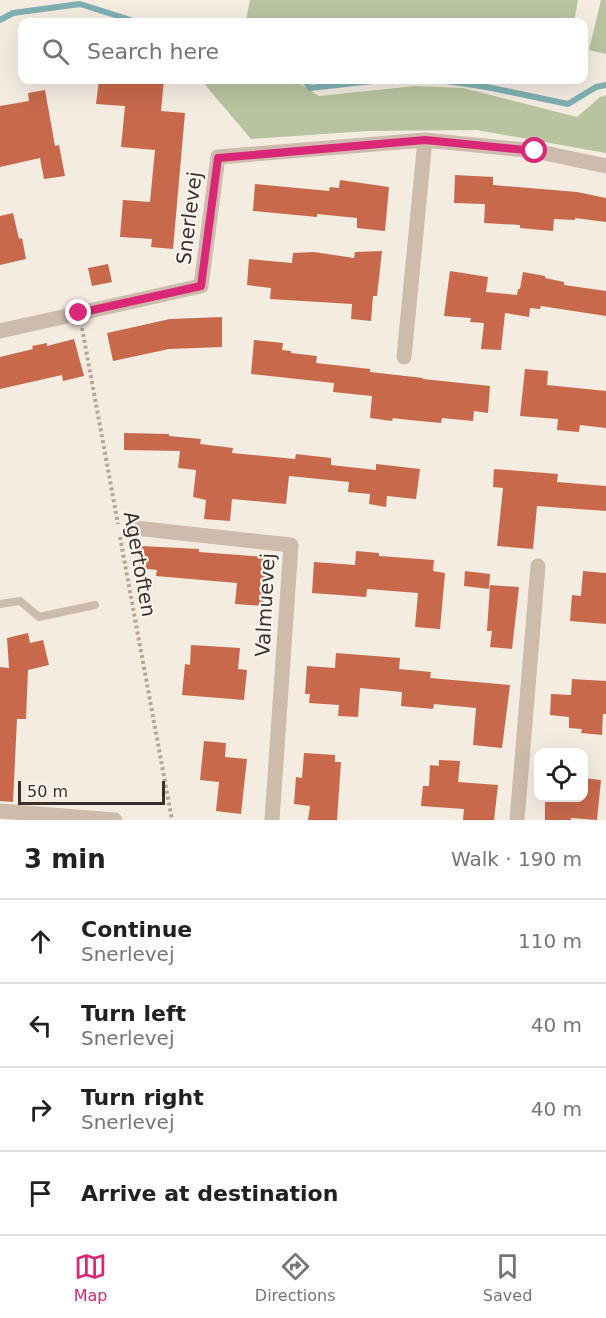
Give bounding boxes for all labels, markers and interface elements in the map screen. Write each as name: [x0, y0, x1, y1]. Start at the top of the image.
search box: [18, 18, 588, 84]
icon: search: [39, 35, 72, 68]
text: Search here: [87, 39, 219, 64]
route start: [521, 137, 547, 163]
street label: Snerlevej: [171, 170, 207, 266]
route end: [65, 299, 91, 325]
street label: Agertoften: [119, 509, 161, 619]
street label: Valmuevej: [250, 552, 280, 658]
map controls: [534, 748, 588, 802]
button: locate: [534, 748, 588, 802]
scale bar: [18, 778, 165, 806]
text: 50 m: [27, 782, 68, 801]
text: 3 min: [24, 844, 106, 874]
text: Walk · 190 m: [451, 847, 582, 871]
text: Continue: [81, 917, 192, 942]
icon: ahead: [24, 925, 57, 958]
text: 110 m: [518, 929, 582, 953]
text: Snerlevej: [81, 942, 174, 966]
text: Turn left: [81, 1001, 186, 1026]
icon: left: [24, 1009, 57, 1042]
text: 40 m: [531, 1013, 582, 1037]
text: Snerlevej: [81, 1026, 174, 1050]
text: Turn right: [81, 1085, 204, 1110]
icon: right: [24, 1093, 57, 1126]
text: 40 m: [531, 1097, 582, 1121]
text: Snerlevej: [81, 1110, 174, 1134]
icon: arrive: [24, 1177, 57, 1210]
text: Arrive at destination: [81, 1181, 338, 1206]
tab: Map: [74, 1250, 107, 1305]
tab: Directions: [255, 1250, 335, 1305]
tab: Saved: [483, 1250, 532, 1305]

